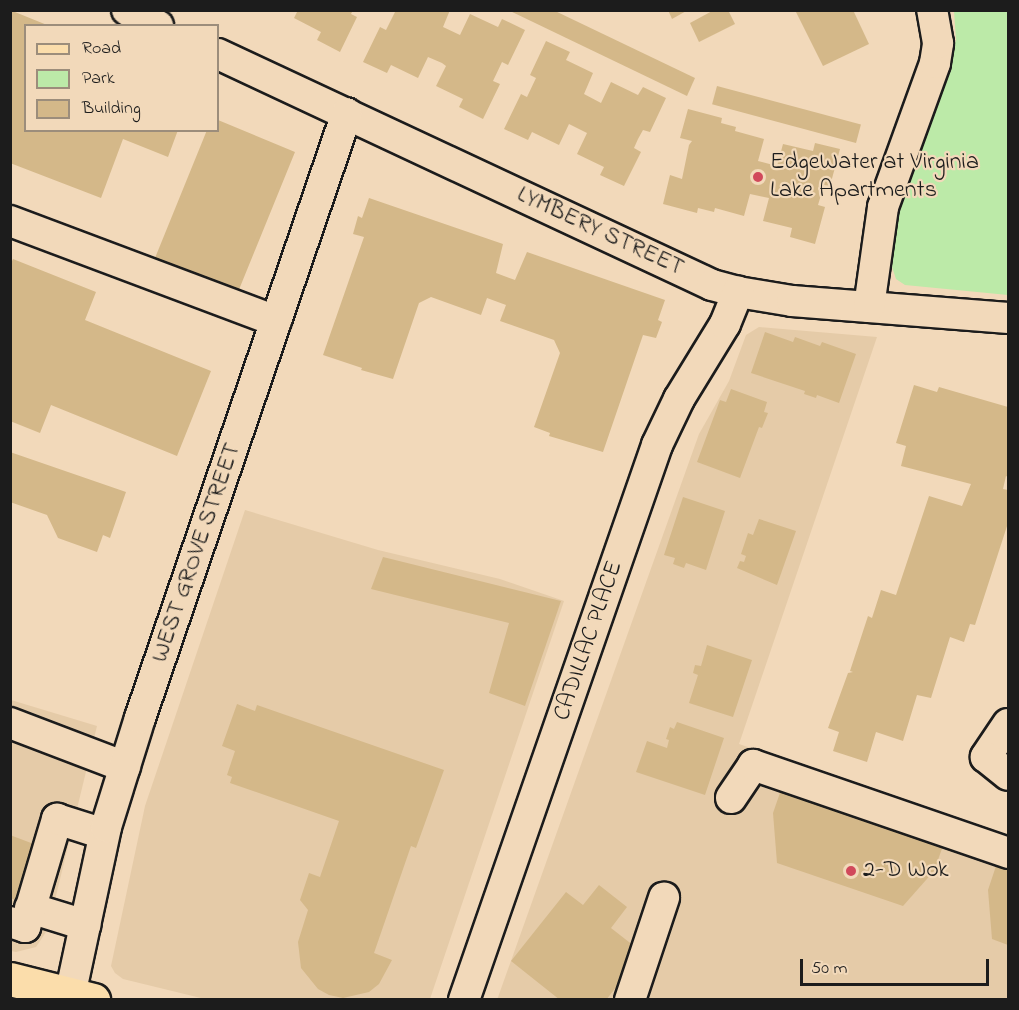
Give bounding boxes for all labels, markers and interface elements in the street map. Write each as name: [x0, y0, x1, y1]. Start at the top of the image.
legend: [24, 24, 219, 132]
text: Road: [82, 36, 121, 62]
text: Park: [82, 66, 115, 92]
text: Building: [82, 96, 141, 122]
place label: EdgeWater at Virginia Lake Apartments: [770, 149, 979, 205]
marker: EdgeWater at Virginia Lake Apartments: [751, 170, 765, 184]
street label: LYMBERY STREET: [512, 181, 688, 283]
street label: WEST GROVE STREET: [146, 440, 248, 666]
street label: CADILLAC PLACE: [548, 557, 630, 725]
place label: 2-D Wok: [863, 857, 948, 885]
marker: 2-D Wok: [844, 864, 858, 878]
scale bar: [803, 947, 992, 985]
text: 50 m: [811, 956, 848, 982]

